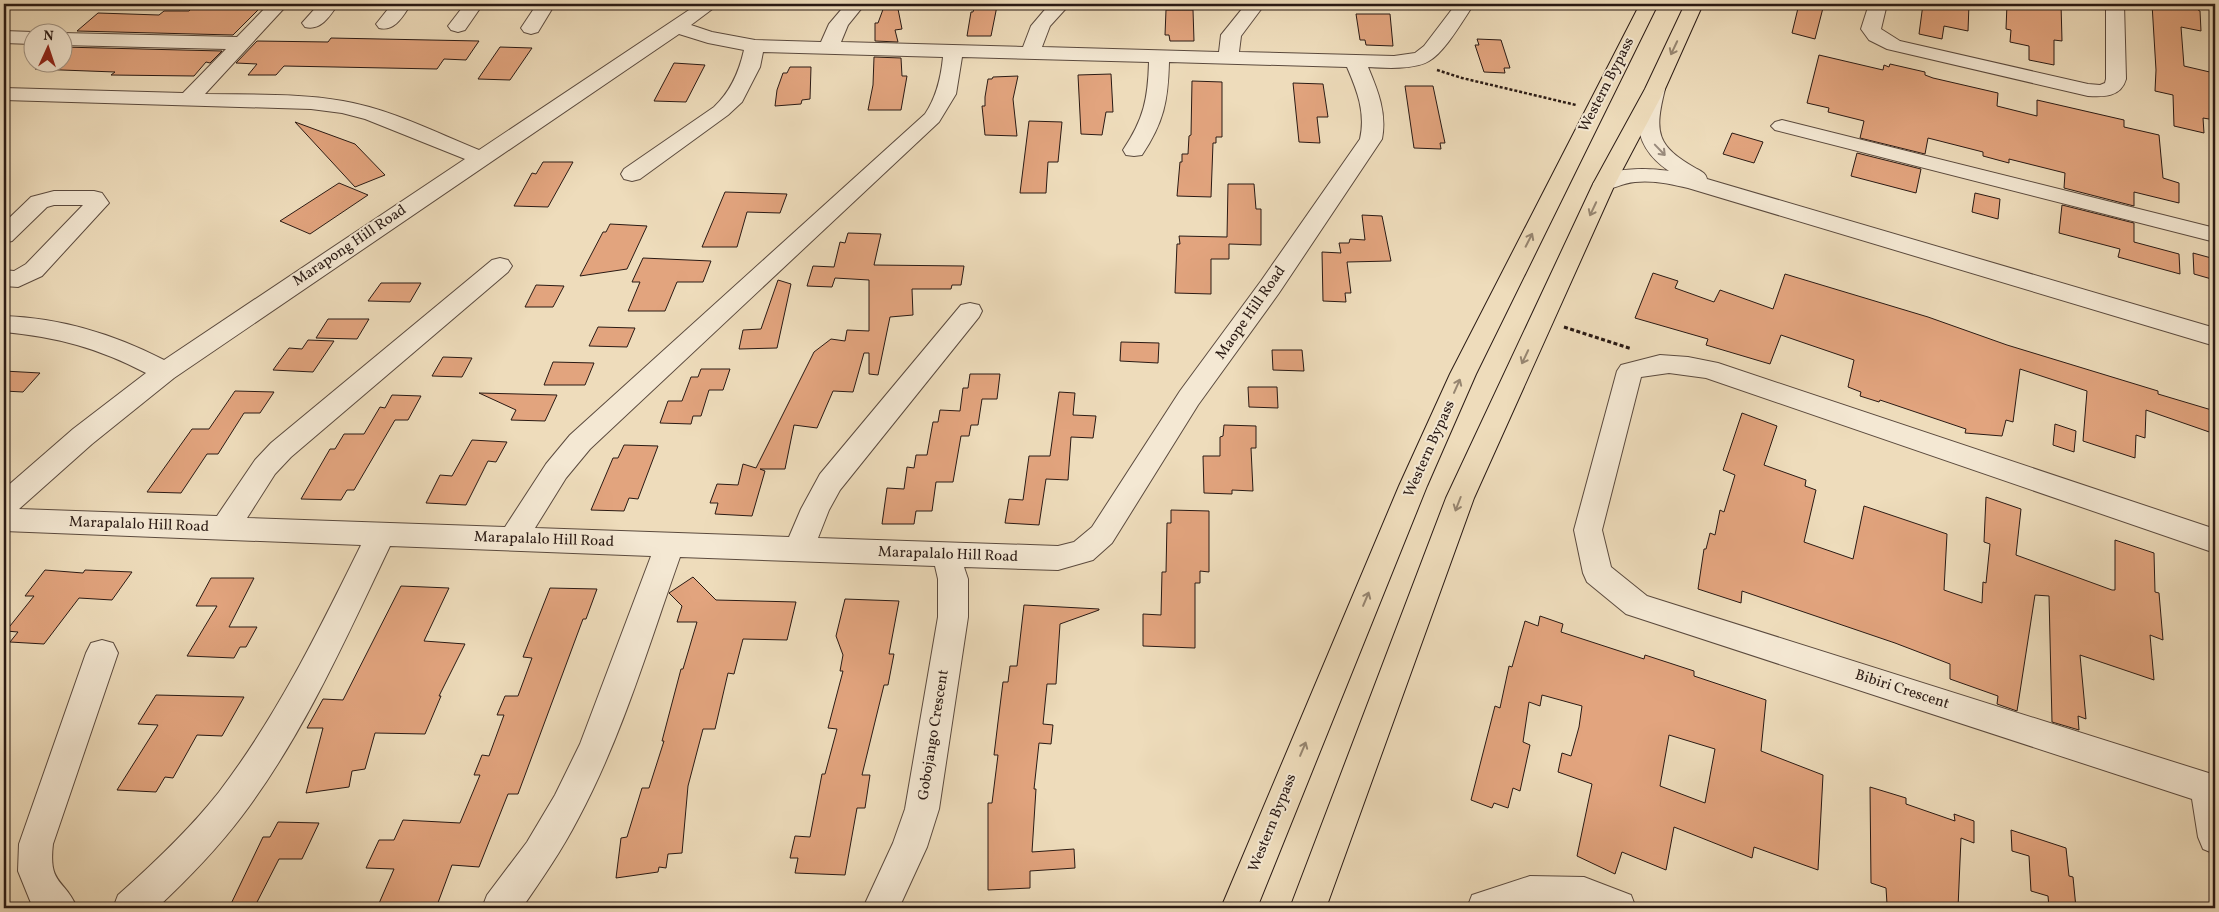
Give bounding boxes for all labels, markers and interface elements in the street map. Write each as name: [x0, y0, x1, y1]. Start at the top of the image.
north arrow: [22, 22, 72, 72]
text: N: [43, 27, 54, 46]
street label: Western Bypass: [1574, 34, 1640, 136]
one-way arrow: [1668, 40, 1678, 55]
one-way arrow: [1654, 144, 1666, 156]
street label: Marapong Hill Road: [289, 200, 411, 292]
one-way arrow: [1588, 201, 1597, 216]
one-way arrow: [1524, 232, 1534, 247]
street label: Maope Hill Road: [1211, 262, 1291, 364]
one-way arrow: [1520, 349, 1530, 364]
one-way arrow: [1453, 379, 1463, 394]
street label: Western Bypass: [1399, 397, 1461, 501]
one-way arrow: [1452, 496, 1462, 511]
street label: Marapalalo Hill Road: [69, 512, 209, 538]
street label: Marapalalo Hill Road: [474, 527, 614, 553]
street label: Marapalalo Hill Road: [878, 542, 1018, 568]
one-way arrow: [1361, 592, 1371, 607]
street label: Bibiri Crescent: [1852, 665, 1952, 715]
street label: Gobojango Crescent: [913, 668, 955, 802]
one-way arrow: [1299, 742, 1309, 757]
street label: Western Bypass: [1244, 771, 1302, 875]

